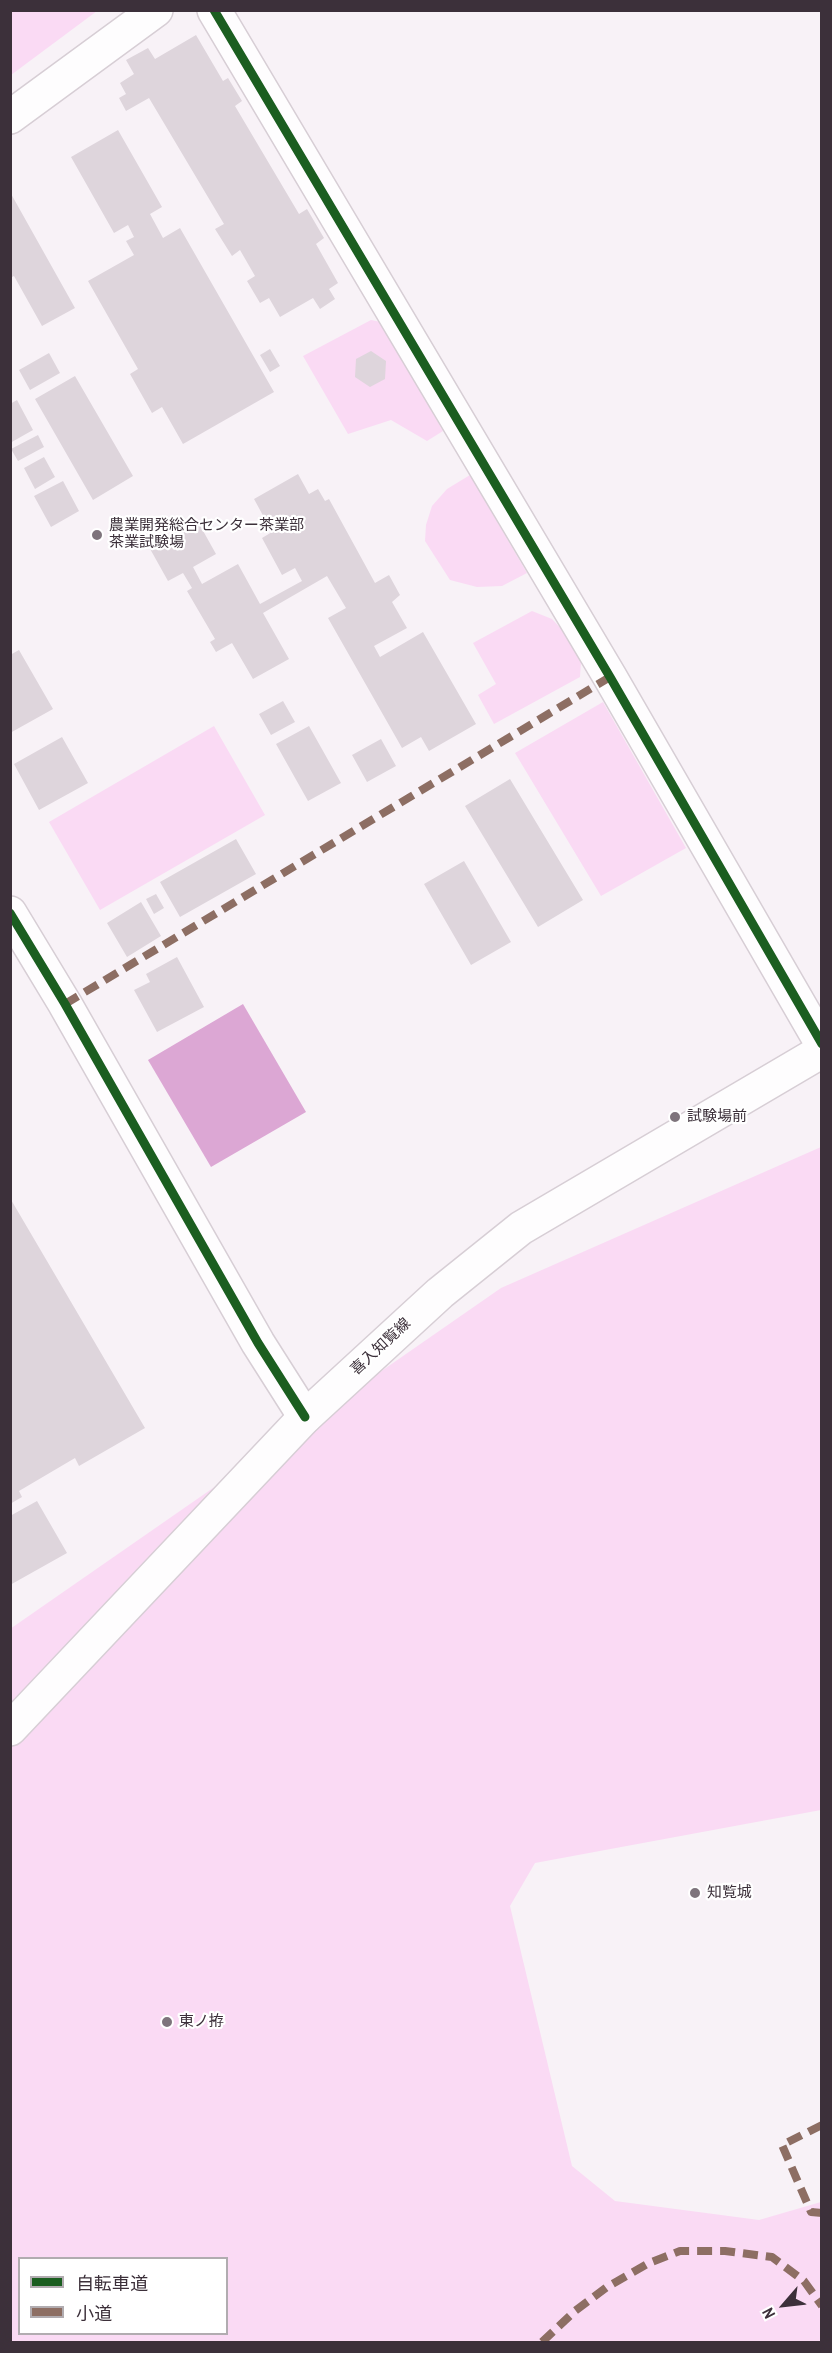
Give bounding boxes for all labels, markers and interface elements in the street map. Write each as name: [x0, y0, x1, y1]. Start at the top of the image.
place label: 農業開発総合センター茶業部 茶業試験場: [109, 517, 304, 552]
marker: 農業開発総合センター茶業部 茶業試験場: [90, 528, 104, 542]
place label: 試験場前: [687, 1108, 747, 1126]
marker: 試験場前: [668, 1110, 682, 1124]
street label: 喜入知覧線: [347, 1315, 415, 1379]
place label: 知覧城: [707, 1884, 752, 1902]
marker: 知覧城: [688, 1886, 702, 1900]
place label: 東ノ拵: [179, 2013, 224, 2031]
marker: 東ノ拵: [160, 2015, 174, 2029]
legend: [18, 2257, 228, 2335]
text: 自転車道: [76, 2271, 148, 2296]
north arrow: [754, 2275, 814, 2335]
text: 小道: [76, 2301, 112, 2326]
text: N: [756, 2304, 780, 2323]

